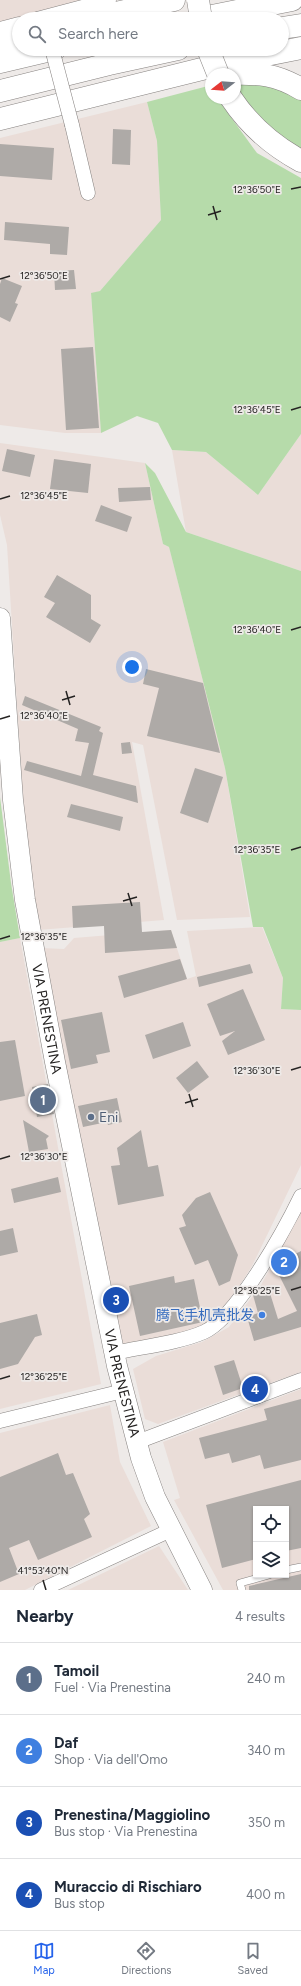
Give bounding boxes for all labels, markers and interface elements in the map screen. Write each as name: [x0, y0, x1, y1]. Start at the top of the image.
search box: [12, 12, 289, 56]
icon: search: [26, 23, 48, 45]
text: Search here: [58, 25, 138, 43]
north arrow: [205, 68, 241, 104]
text: 12°36'50"E: [233, 183, 281, 196]
text: 12°36'50"E: [20, 269, 68, 282]
text: 12°36'45"E: [233, 403, 281, 416]
text: 12°36'45"E: [20, 489, 68, 502]
text: 12°36'40"E: [233, 623, 281, 636]
your location: [122, 657, 142, 677]
text: 12°36'40"E: [20, 709, 68, 722]
text: 12°36'35"E: [234, 843, 280, 856]
text: 12°36'35"E: [21, 930, 67, 943]
street label: VIA PRENESTINA: [28, 963, 65, 1076]
text: 12°36'30"E: [233, 1064, 281, 1077]
pin: 1: [30, 1085, 56, 1115]
place label: Eni: [99, 1109, 118, 1126]
marker: Eni: [86, 1112, 96, 1122]
text: 12°36'30"E: [20, 1150, 68, 1163]
pin: 2: [271, 1247, 297, 1277]
text: 12°36'25"E: [234, 1284, 281, 1297]
pin: 3: [103, 1285, 129, 1315]
place label: 腾飞手机壳批发: [156, 1307, 254, 1324]
marker: 腾飞手机壳批发: [257, 1310, 267, 1320]
street label: VIA PRENESTINA: [101, 1327, 143, 1440]
text: 12°36'25"E: [21, 1370, 68, 1383]
pin: 4: [242, 1374, 268, 1404]
map controls: [253, 1506, 289, 1578]
button: locate: [253, 1506, 289, 1542]
button: layers: [253, 1542, 289, 1578]
text: 41°53'40"N: [18, 1564, 68, 1577]
text: Nearby: [16, 1606, 74, 1626]
text: 4 results: [235, 1609, 285, 1624]
text: Tamoil: [54, 1662, 99, 1680]
text: 1: [26, 1671, 32, 1686]
text: 240 m: [247, 1671, 285, 1686]
text: Fuel · Via Prenestina: [54, 1680, 171, 1695]
text: Daf: [54, 1734, 78, 1752]
text: 2: [25, 1743, 33, 1758]
text: 340 m: [247, 1743, 285, 1758]
text: Shop · Via dell'Omo: [54, 1752, 168, 1767]
text: Prenestina/Maggiolino: [54, 1806, 210, 1824]
text: 3: [25, 1815, 33, 1830]
text: 350 m: [248, 1815, 285, 1830]
text: Bus stop · Via Prenestina: [54, 1824, 197, 1839]
text: Muraccio di Rischiaro: [54, 1878, 202, 1896]
text: 4: [25, 1887, 33, 1902]
text: 400 m: [246, 1887, 285, 1902]
text: Bus stop: [54, 1896, 105, 1911]
tab: Map: [33, 1940, 55, 1977]
tab: Directions: [121, 1940, 171, 1977]
tab: Saved: [238, 1940, 268, 1977]

